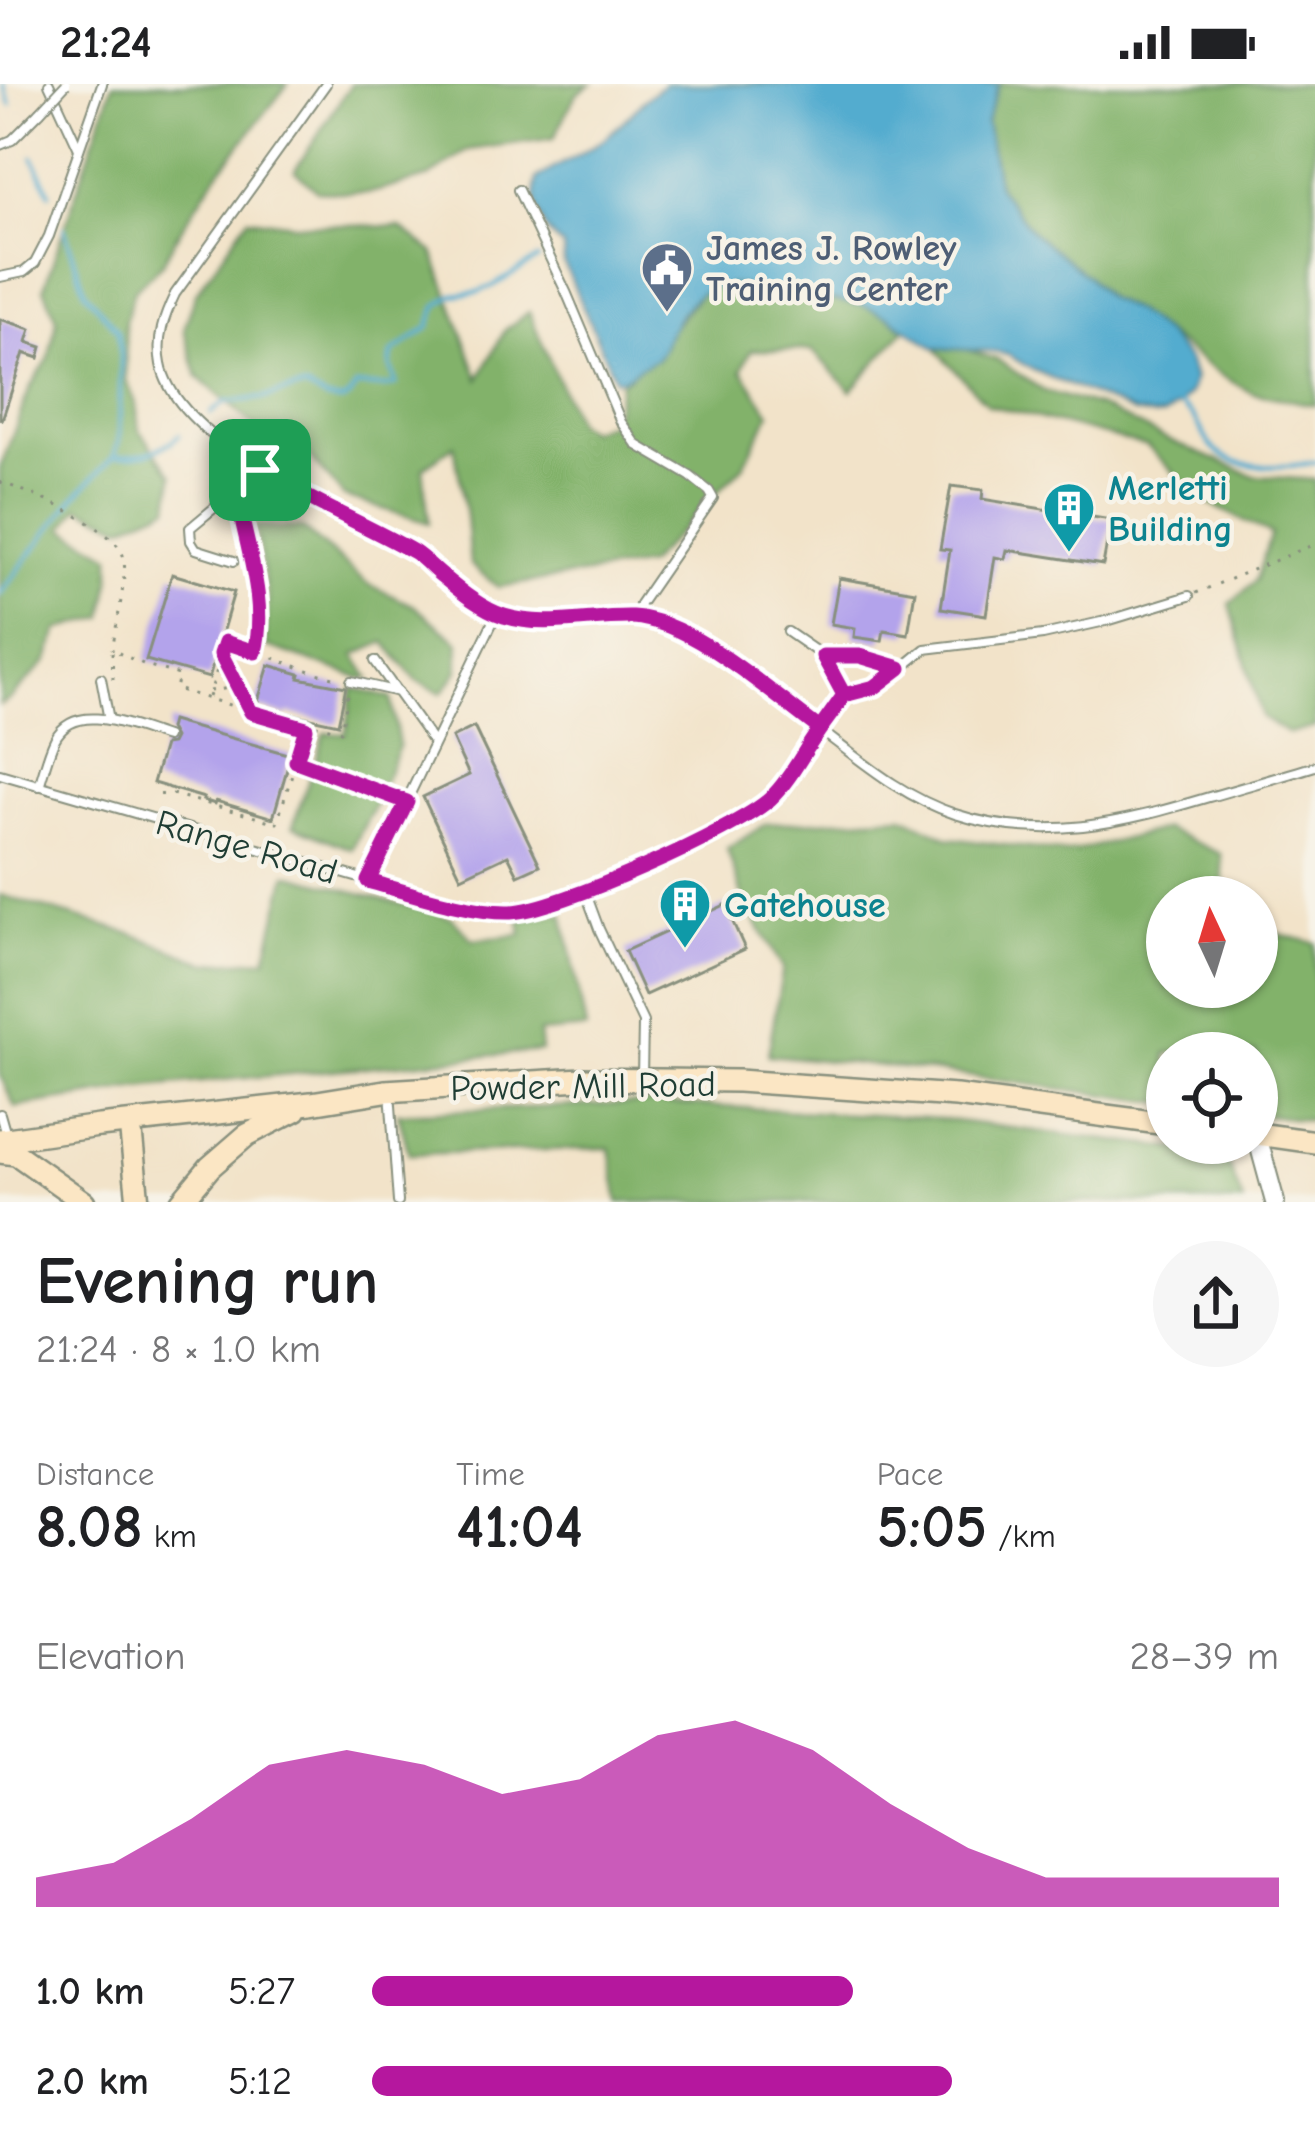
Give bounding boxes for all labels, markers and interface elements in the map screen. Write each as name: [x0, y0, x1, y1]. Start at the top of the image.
text: 21:24: [60, 16, 152, 68]
place label: James J. Rowley Training Center: [706, 228, 957, 310]
public building icon: James J. Rowley Training Center: [639, 240, 695, 314]
pin: [209, 419, 311, 521]
icon: arrive: [227, 437, 293, 503]
place label: Merletti Building: [1108, 468, 1233, 550]
building icon: Merletti Building: [1041, 480, 1097, 554]
street label: Range Road: [151, 802, 342, 893]
building icon: Gatehouse: [657, 876, 713, 950]
north arrow: [1146, 876, 1278, 1008]
map controls: [1146, 876, 1278, 1164]
place label: Gatehouse: [724, 885, 886, 926]
button: locate: [1146, 1032, 1278, 1164]
street label: Powder Mill Road: [450, 1064, 716, 1109]
button: share: [1153, 1241, 1279, 1367]
text: Evening run: [36, 1244, 378, 1320]
text: 21:24 · 8 × 1.0 km: [36, 1327, 321, 1372]
text: Distance: [36, 1455, 154, 1493]
text: Time: [456, 1455, 525, 1493]
text: Pace: [877, 1455, 943, 1493]
text: 8.08: [36, 1493, 143, 1562]
text: 41:04: [456, 1493, 583, 1562]
text: 5:05: [877, 1493, 987, 1562]
text: km: [143, 1517, 197, 1555]
text: /km: [987, 1517, 1056, 1555]
text: Elevation: [36, 1634, 185, 1679]
text: 28–39 m: [1129, 1634, 1279, 1679]
text: 1.0 km: [36, 1969, 145, 2014]
text: 5:27: [228, 1969, 295, 2014]
text: 2.0 km: [36, 2059, 149, 2104]
text: 5:12: [228, 2059, 292, 2104]

